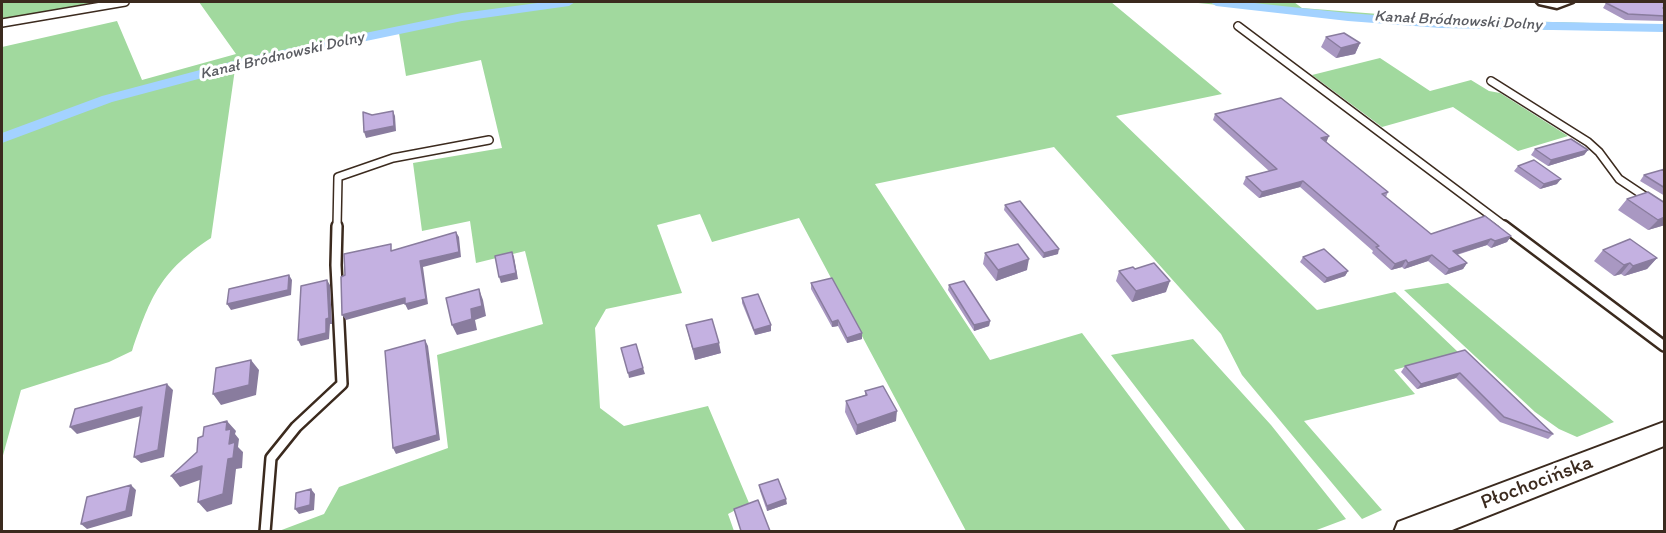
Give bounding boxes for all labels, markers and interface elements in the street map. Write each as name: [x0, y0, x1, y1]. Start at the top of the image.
water label: Kanał Bródnowski Dolny: [1374, 7, 1542, 35]
water label: Kanał Bródnowski Dolny: [198, 28, 366, 84]
street label: Płochocińska: [1477, 450, 1597, 516]

